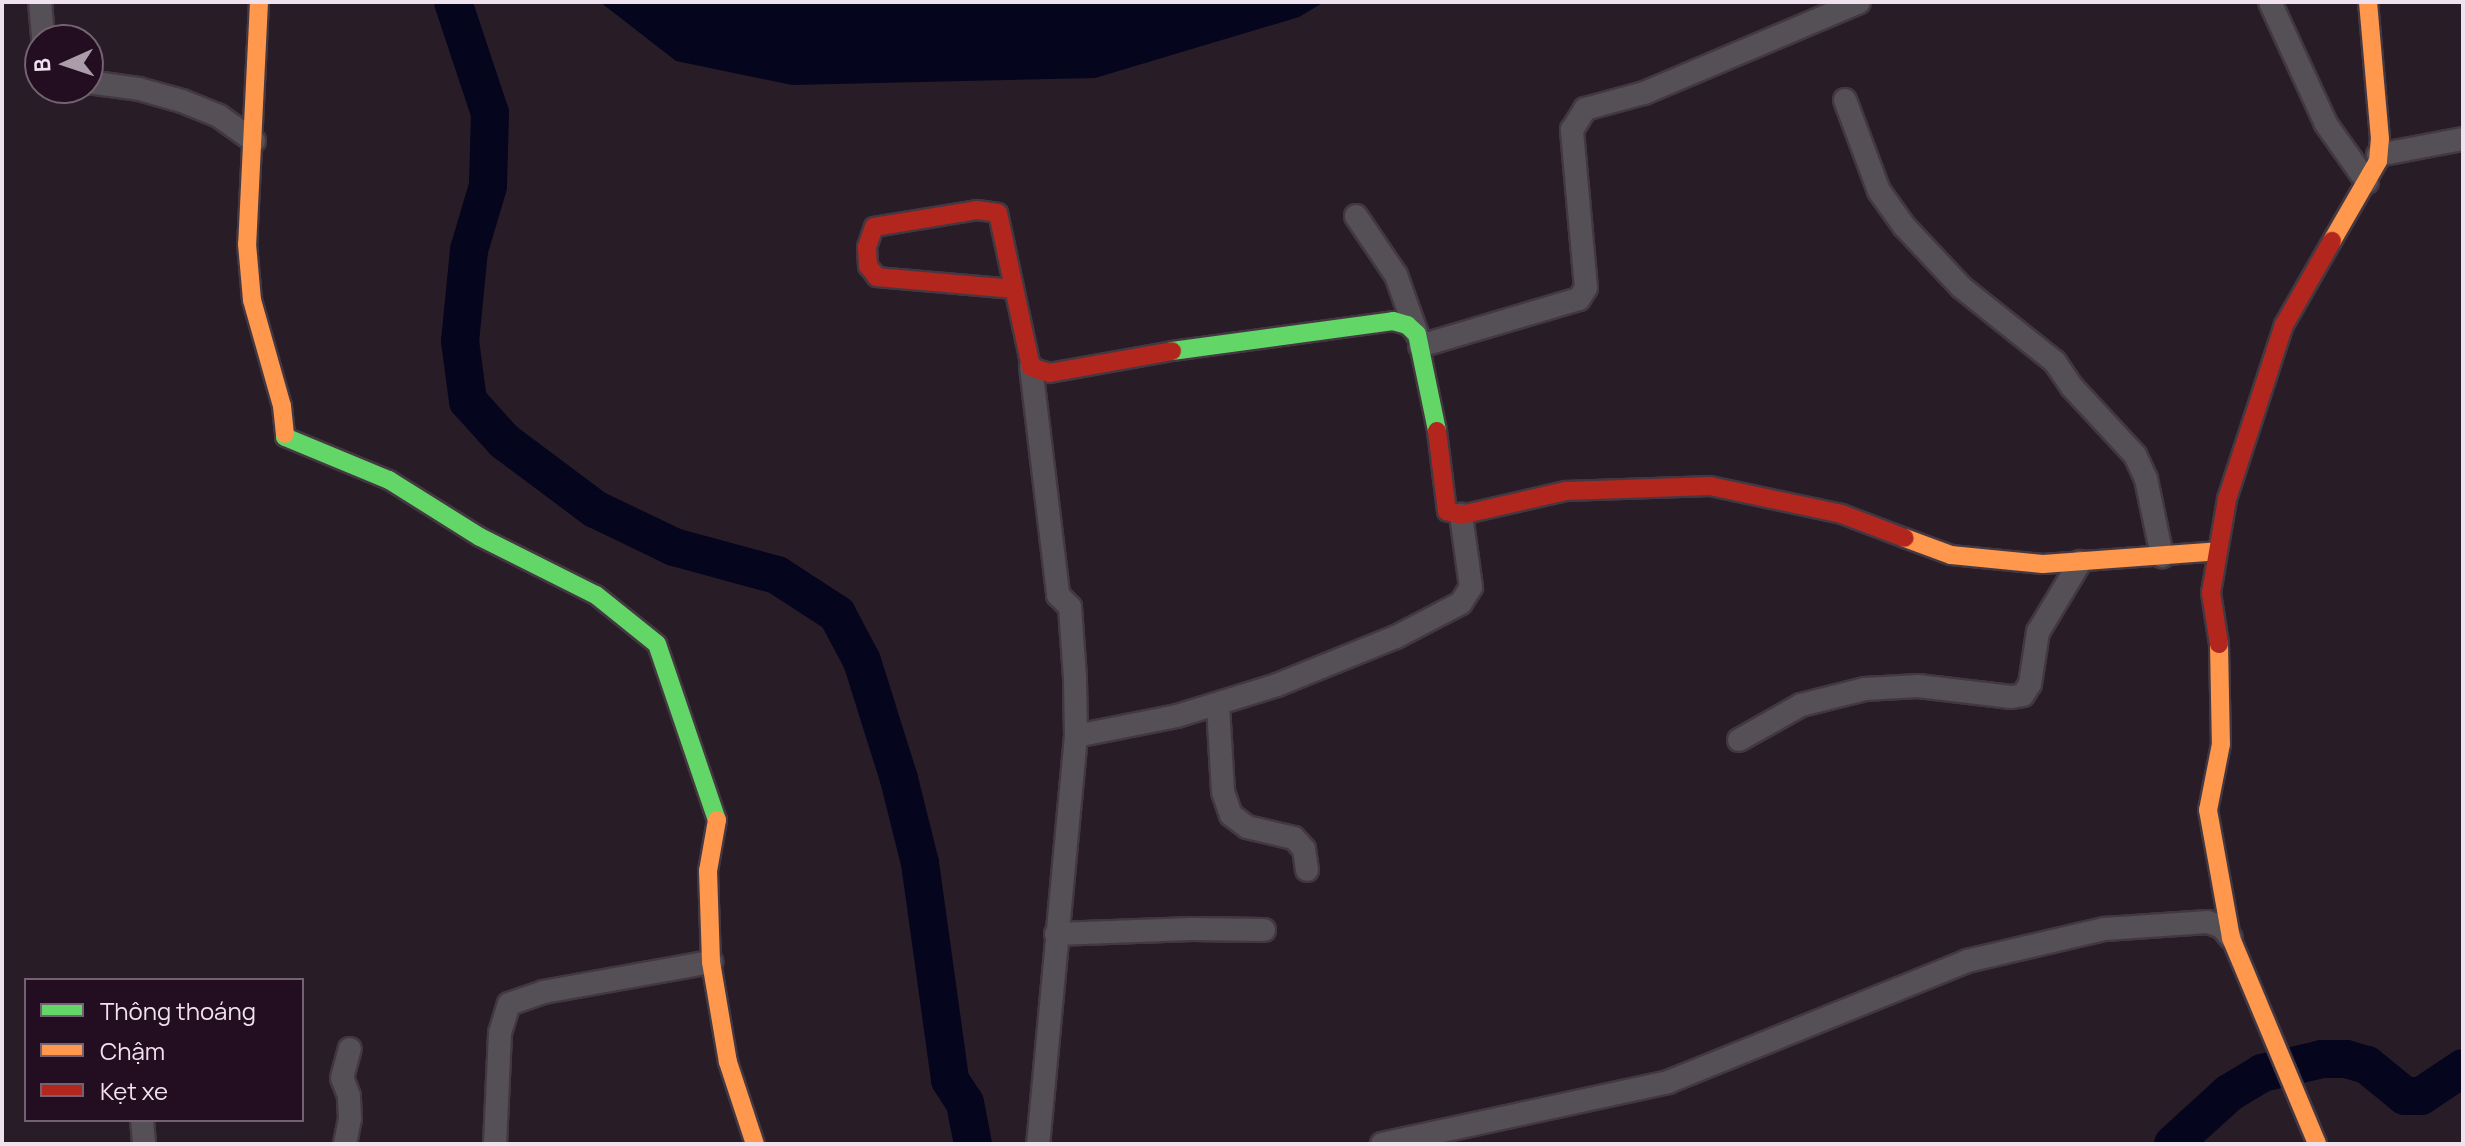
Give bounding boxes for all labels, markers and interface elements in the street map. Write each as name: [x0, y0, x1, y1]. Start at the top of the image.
north arrow: [24, 24, 104, 104]
text: B: [27, 57, 57, 73]
legend: [24, 978, 304, 1122]
text: Thông thoáng: [100, 994, 256, 1027]
text: Chậm: [100, 1034, 165, 1067]
text: Kẹt xe: [100, 1074, 168, 1107]

